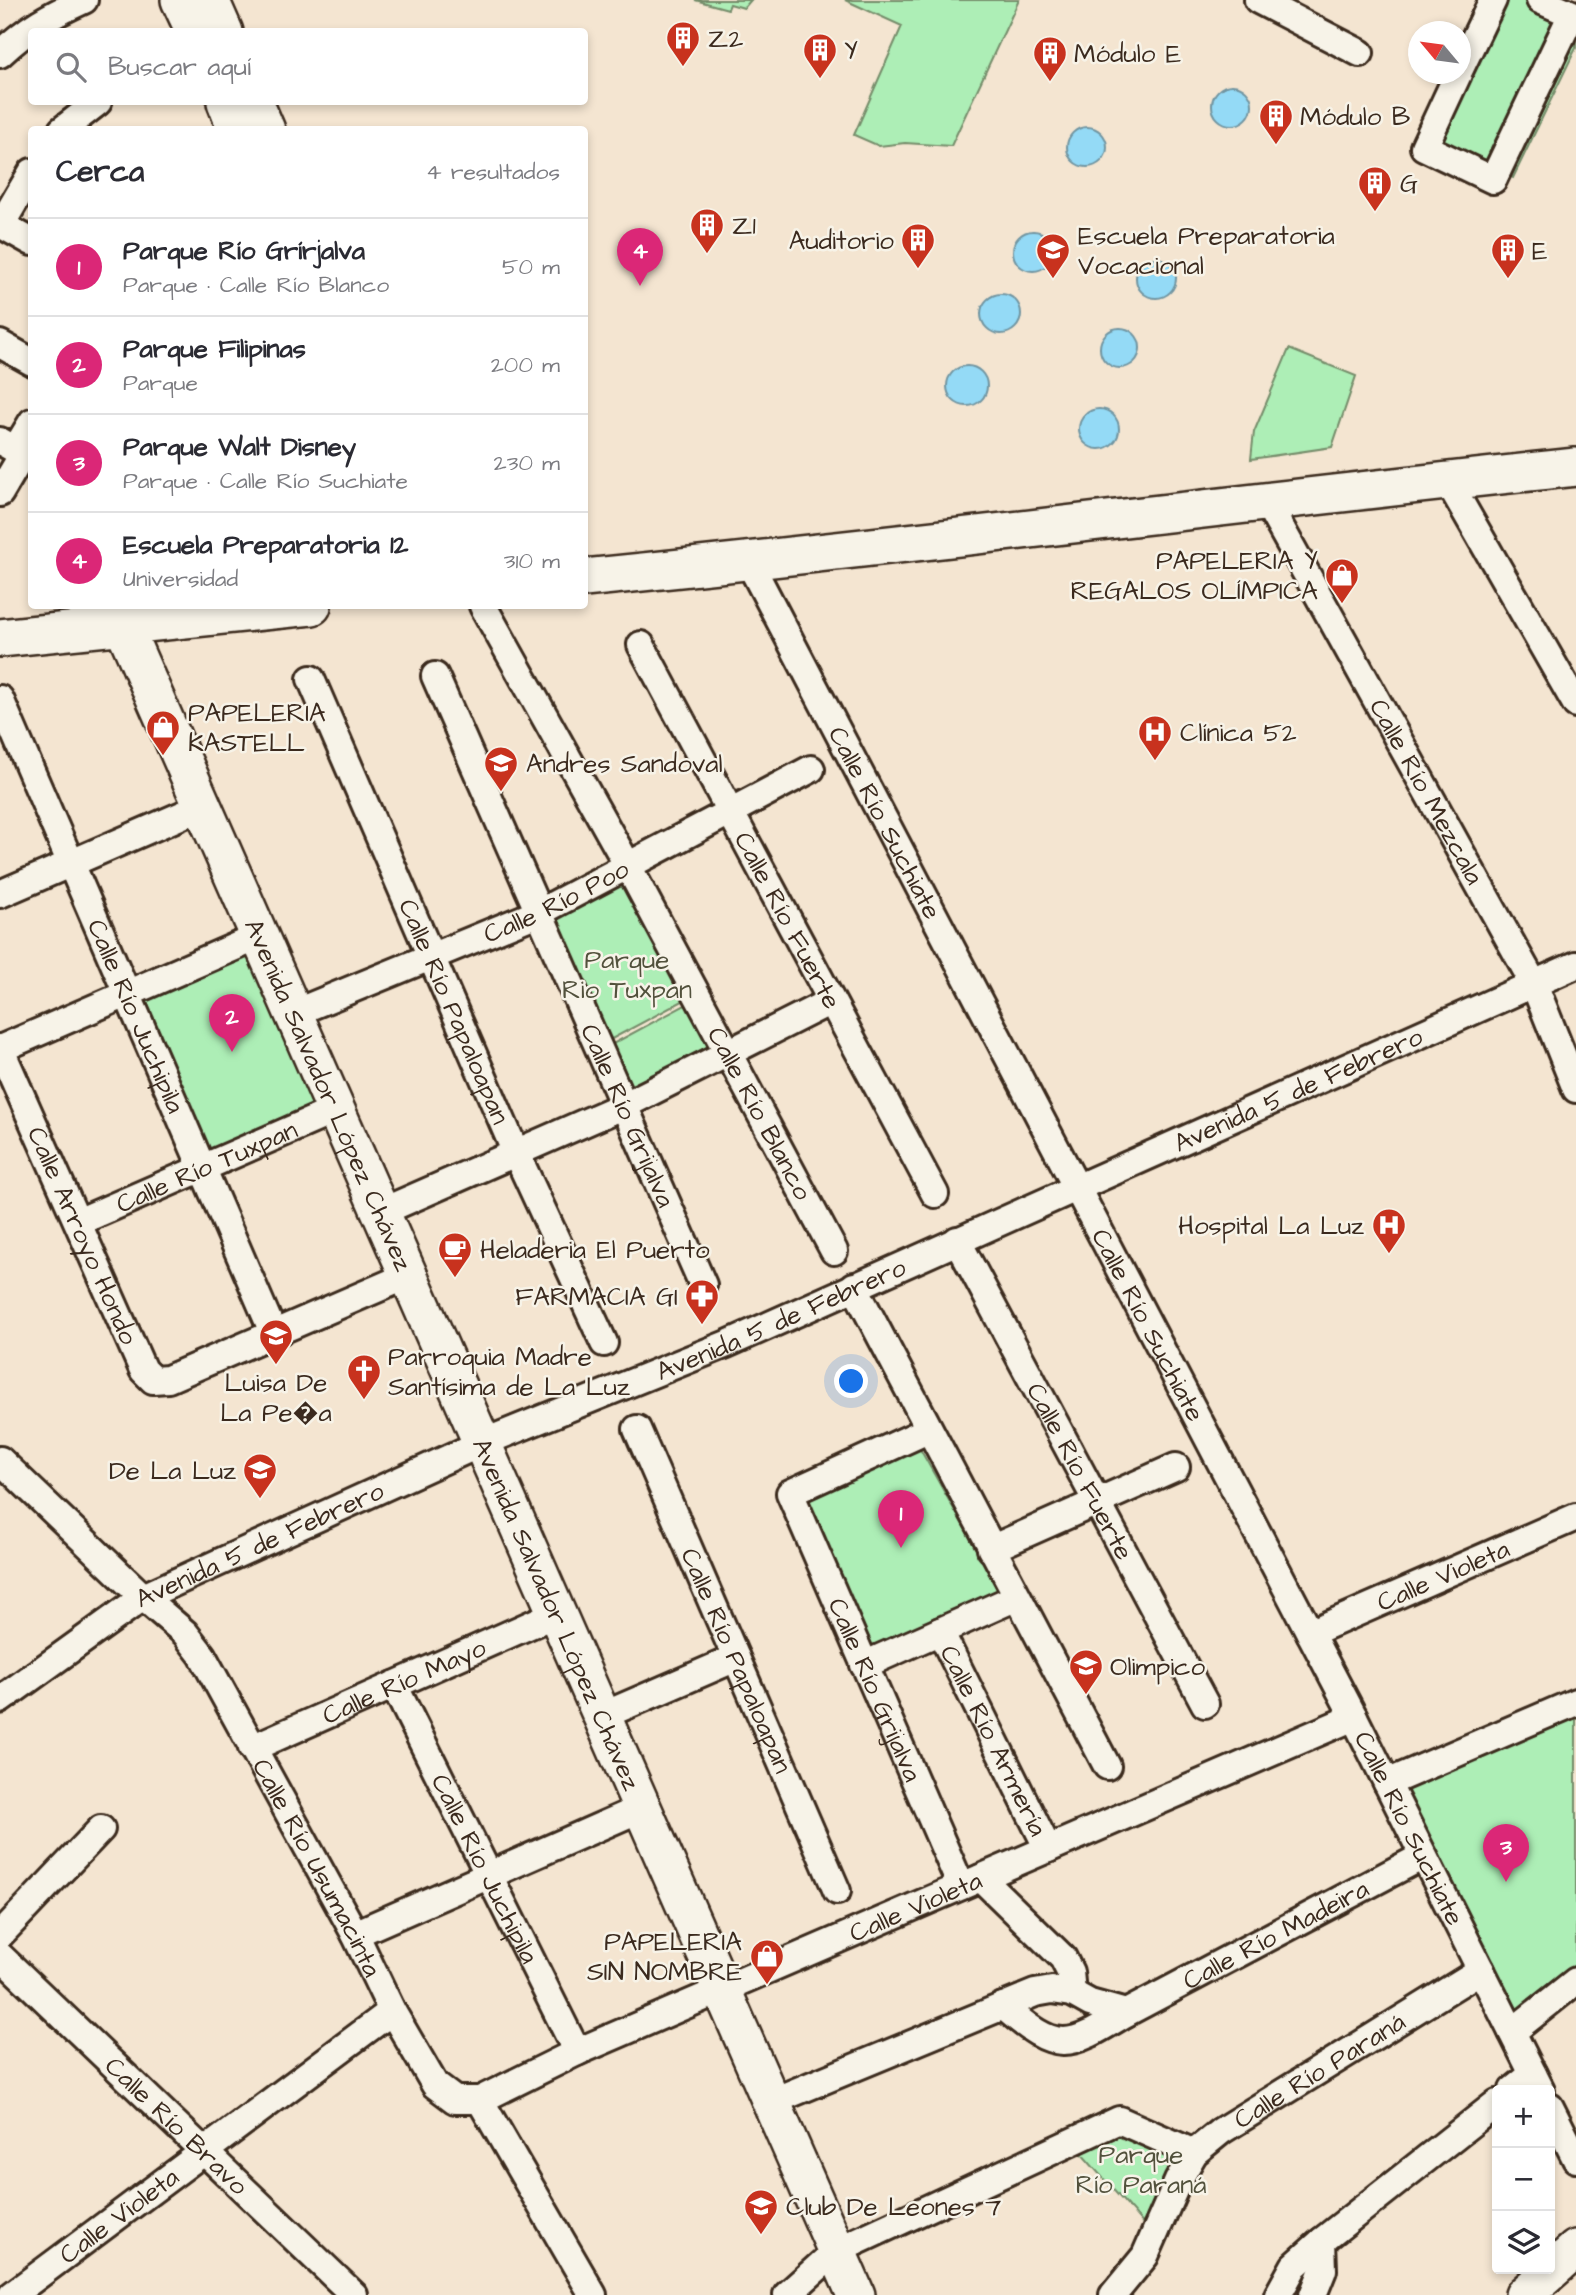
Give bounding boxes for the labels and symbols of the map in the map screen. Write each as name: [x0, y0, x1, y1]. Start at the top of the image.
building icon: Z2: [664, 19, 702, 68]
place label: Z2: [708, 21, 743, 57]
north arrow: [1408, 21, 1471, 84]
building icon: Y: [801, 31, 839, 80]
place label: Y: [844, 33, 858, 69]
building icon: Módulo E: [1031, 34, 1069, 83]
place label: Módulo E: [1074, 36, 1181, 72]
building icon: Módulo B: [1257, 97, 1295, 146]
place label: Módulo B: [1300, 99, 1410, 135]
building icon: G: [1356, 164, 1394, 213]
place label: G: [1400, 166, 1418, 202]
building icon: Z1: [688, 206, 726, 255]
place label: Z1: [732, 208, 756, 244]
place label: Escuela Preparatoria Vocacional: [1078, 218, 1335, 284]
building icon: Auditorio: [899, 221, 937, 270]
place label: Auditorio: [789, 223, 894, 259]
pin: 4: [617, 228, 663, 286]
school or university icon: Escuela Preparatoria Vocacional: [1034, 231, 1072, 280]
building icon: E: [1489, 231, 1527, 280]
place label: E: [1532, 233, 1547, 269]
place label: PAPELERIA Y REGALOS OLÍMPICA: [1070, 543, 1318, 609]
shop icon: PAPELERIA Y REGALOS OLÍMPICA: [1323, 556, 1361, 605]
street label: Calle Río Mezcala: [1360, 692, 1492, 891]
place label: PAPELERIA KASTELL: [188, 695, 326, 761]
shop icon: PAPELERIA KASTELL: [144, 708, 182, 757]
hospital icon: Clínica 52: [1136, 713, 1174, 762]
place label: Clínica 52: [1180, 715, 1297, 751]
street label: Calle Río Suchiate: [819, 720, 950, 926]
school or university icon: Andres Sandoval: [482, 744, 520, 793]
place label: Andres Sandoval: [526, 746, 723, 782]
street label: Calle Río Fuerte: [725, 826, 850, 1015]
street label: Calle Río Poo: [478, 851, 636, 952]
street label: Calle Río Papaloapan: [389, 893, 518, 1130]
street label: Avenida Salvador López Chávez: [235, 913, 421, 1277]
street label: Calle Río Juchipila: [78, 914, 193, 1119]
park label: Parque Rio Tuxpan: [562, 942, 692, 1008]
pin: 2: [209, 994, 255, 1052]
street label: Calle Río Grijalva: [571, 1018, 684, 1213]
street label: Avenida 5 de Febrero: [1168, 1019, 1429, 1161]
street label: Calle Río Blanco: [698, 1021, 821, 1207]
street label: Calle Río Tuxpan: [111, 1112, 303, 1222]
street label: Calle Arroyo Hondo: [18, 1121, 147, 1351]
hospital icon: Hospital La Luz: [1370, 1206, 1408, 1255]
place label: Hospital La Luz: [1178, 1208, 1364, 1244]
street label: Calle Río Suchiate: [1082, 1223, 1213, 1428]
cafe icon: Heladeria El Puerto: [436, 1230, 474, 1279]
place label: Heladeria El Puerto: [480, 1232, 710, 1268]
street label: Avenida 5 de Febrero: [651, 1249, 912, 1390]
pharmacy icon: FARMACIA GI: [683, 1277, 721, 1326]
place label: FARMACIA GI: [515, 1279, 678, 1315]
school or university icon: Luisa De La Pe�a: [257, 1317, 295, 1366]
place label: Parroquia Madre Santísima de La Luz: [388, 1339, 630, 1405]
church icon: Parroquia Madre Santísima de La Luz: [345, 1352, 383, 1401]
your location: [834, 1364, 868, 1398]
place label: Luisa De La Pe�a: [220, 1365, 332, 1431]
street label: Calle Río Fuerte: [1018, 1377, 1142, 1567]
street label: Avenida Salvador López Chávez: [463, 1433, 649, 1796]
school or university icon: De La Luz: [241, 1451, 279, 1500]
place label: De La Luz: [109, 1453, 236, 1489]
street label: Avenida 5 de Febrero: [130, 1473, 390, 1617]
pin: 1: [878, 1490, 924, 1548]
street label: Calle Violeta: [1371, 1531, 1515, 1621]
street label: Calle Río Papaloapan: [672, 1542, 801, 1779]
street label: Calle Río Grijalva: [819, 1592, 930, 1787]
street label: Calle Río Mayo: [317, 1630, 492, 1734]
street label: Calle Río Armería: [931, 1639, 1056, 1842]
school or university icon: Olimpico: [1067, 1647, 1105, 1696]
place label: Olimpico: [1110, 1649, 1206, 1685]
street label: Calle Río Suchiate: [1345, 1725, 1473, 1932]
street label: Calle Río Usumacinta: [243, 1752, 390, 1983]
street label: Calle Río Juchipila: [422, 1768, 547, 1970]
pin: 3: [1483, 1824, 1529, 1882]
street label: Calle Violeta: [844, 1863, 988, 1952]
street label: Calle Río Madeira: [1177, 1871, 1375, 1999]
place label: PAPELERIA SIN NOMBRE: [587, 1924, 742, 1990]
shop icon: PAPELERIA SIN NOMBRE: [748, 1937, 786, 1986]
street label: Calle Río Paraná: [1227, 2004, 1412, 2138]
street label: Calle Río Bravo: [97, 2049, 256, 2204]
park label: Parque Río Paraná: [1075, 2137, 1207, 2203]
street label: Calle Violeta: [52, 2160, 186, 2273]
school or university icon: Club De Leones 7: [742, 2187, 780, 2236]
place label: Club De Leones 7: [786, 2189, 1001, 2225]

